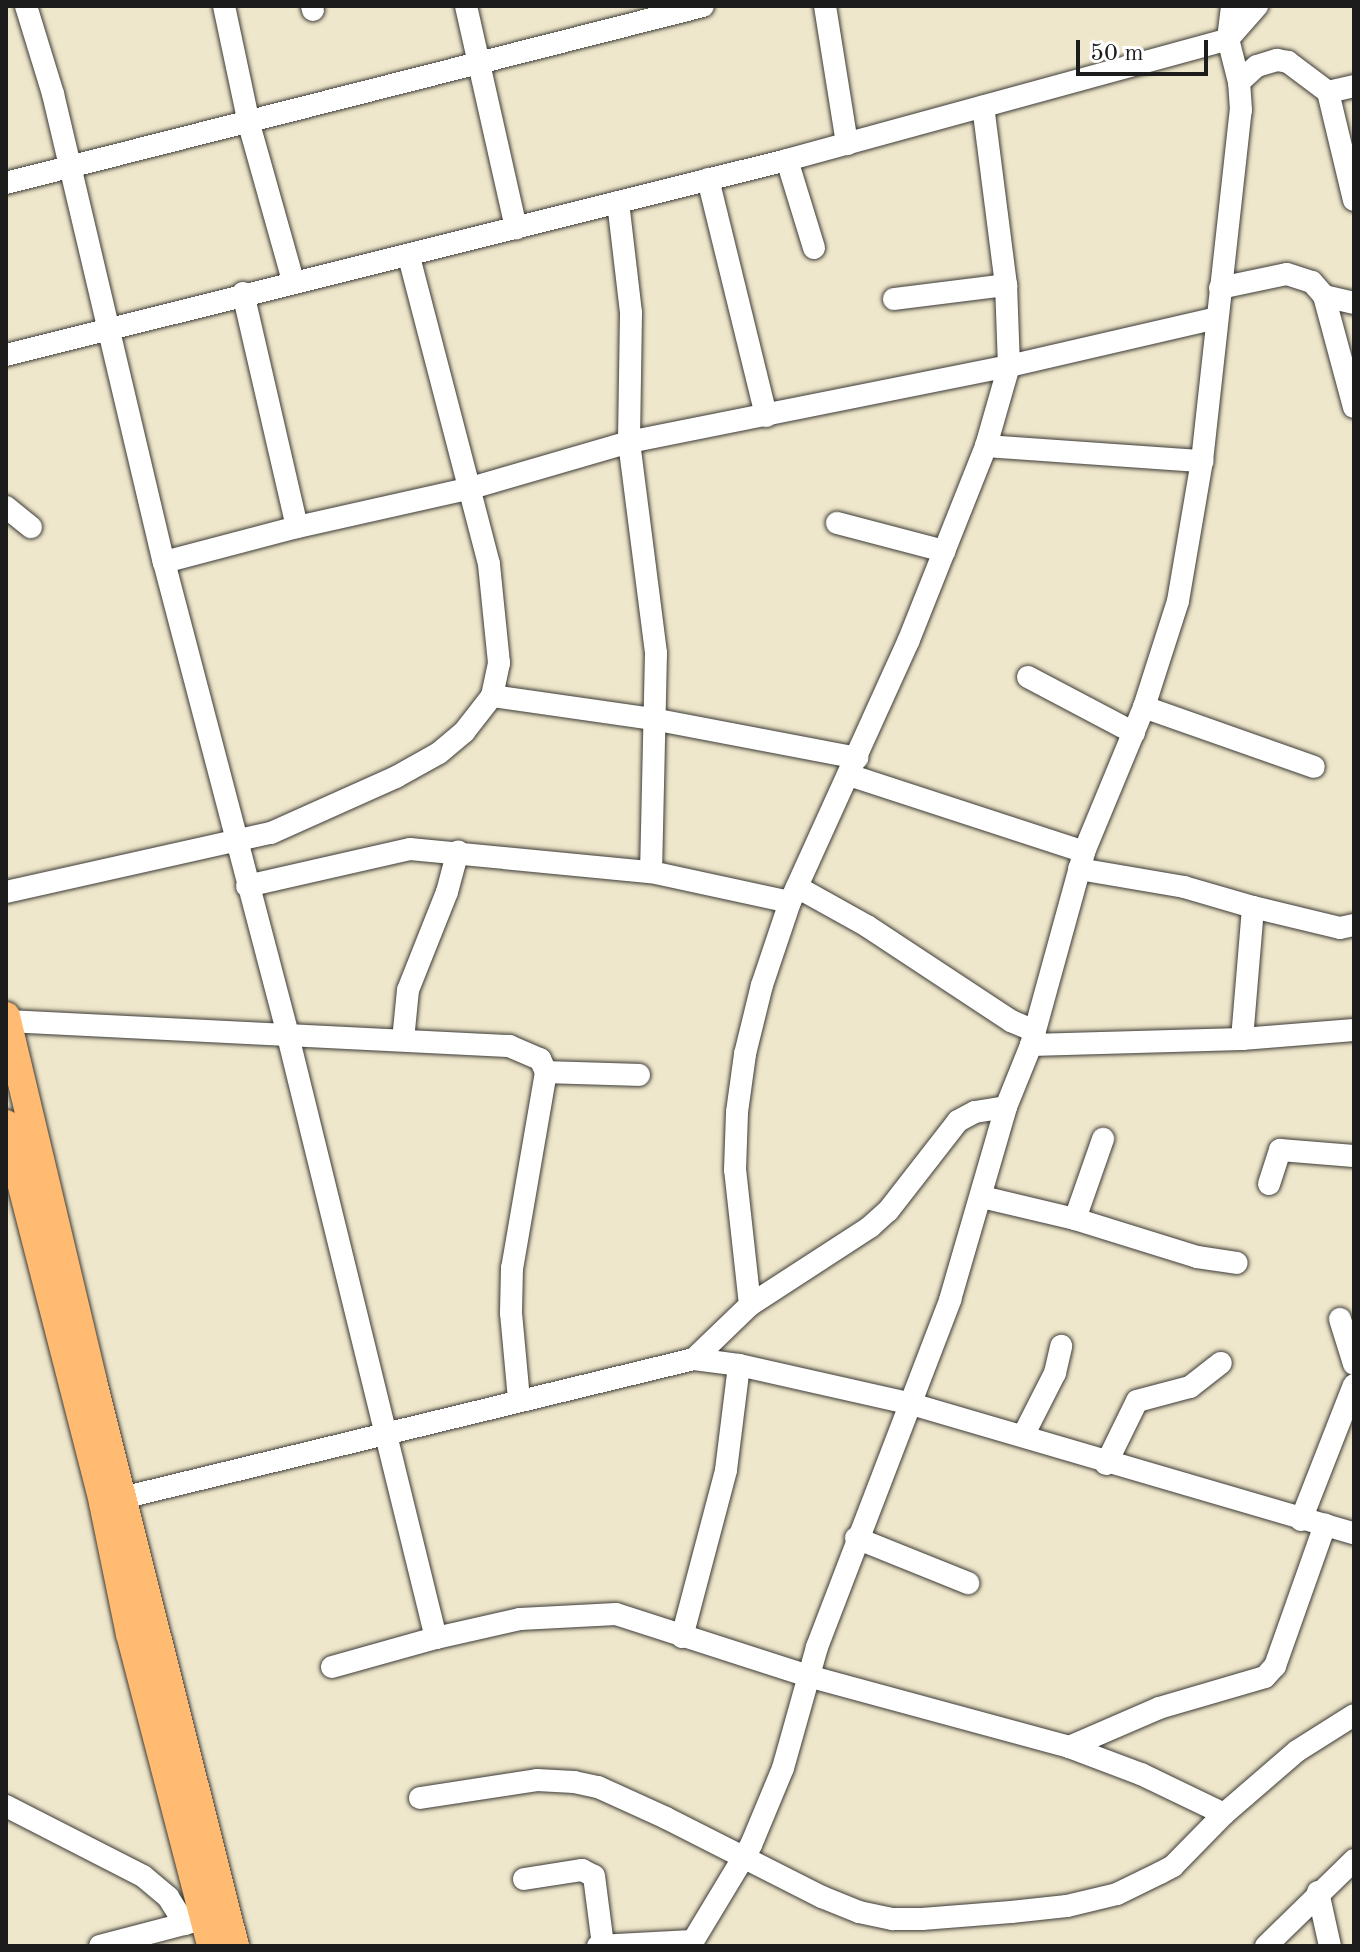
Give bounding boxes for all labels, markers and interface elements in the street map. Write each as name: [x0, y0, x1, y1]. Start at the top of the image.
scale bar: [1080, 24, 1212, 74]
text: 50 m: [1090, 42, 1144, 66]

